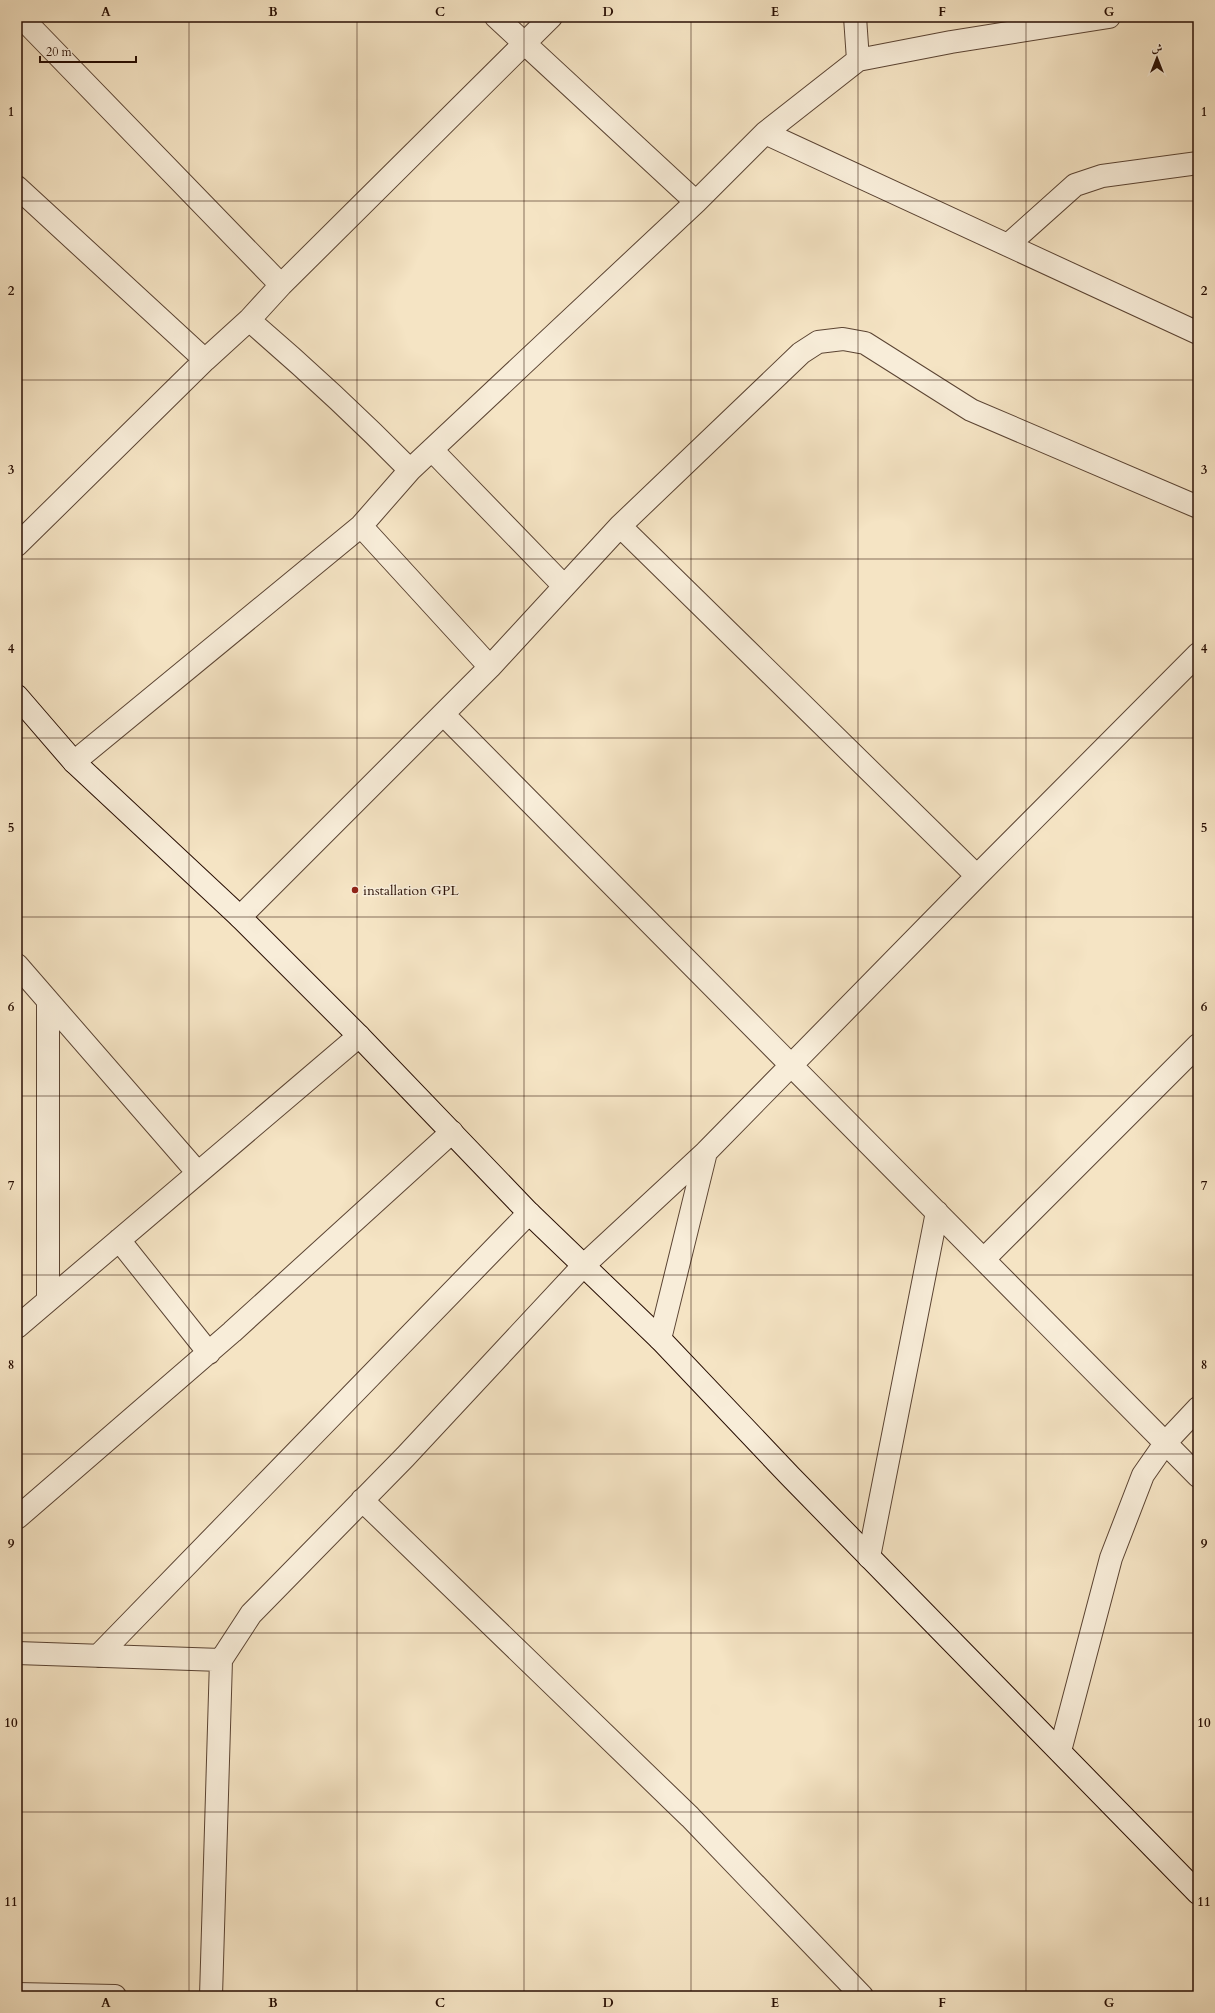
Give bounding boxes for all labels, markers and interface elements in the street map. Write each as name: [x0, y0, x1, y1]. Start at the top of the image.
text: A: [101, 3, 111, 21]
text: B: [268, 3, 278, 21]
text: C: [435, 3, 445, 21]
text: D: [602, 3, 614, 21]
text: E: [771, 3, 779, 21]
text: F: [938, 3, 946, 21]
text: G: [1104, 3, 1115, 21]
scale bar: [40, 38, 136, 64]
north arrow: [1137, 38, 1177, 78]
text: ش: [1152, 41, 1163, 56]
text: 20 m: [46, 44, 73, 60]
text: 1: [8, 103, 14, 121]
text: 1: [1201, 103, 1207, 121]
text: 2: [8, 282, 15, 300]
text: 2: [1201, 282, 1208, 300]
text: 3: [8, 461, 15, 479]
text: 3: [1201, 461, 1208, 479]
text: 4: [8, 640, 15, 658]
text: 4: [1201, 640, 1208, 658]
text: 5: [8, 819, 14, 837]
text: 5: [1201, 819, 1207, 837]
place label: installation GPL: [363, 881, 459, 900]
marker: installation GPL: [350, 885, 360, 895]
text: 6: [8, 998, 15, 1016]
text: 6: [1201, 998, 1208, 1016]
text: 7: [8, 1177, 15, 1195]
text: 7: [1201, 1177, 1208, 1195]
text: 8: [8, 1356, 14, 1374]
text: 8: [1201, 1356, 1207, 1374]
text: 9: [8, 1535, 15, 1553]
text: 9: [1201, 1535, 1208, 1553]
text: 10: [4, 1714, 18, 1732]
text: 10: [1197, 1714, 1211, 1732]
text: 11: [4, 1893, 18, 1911]
text: 11: [1197, 1893, 1211, 1911]
text: A: [101, 1994, 111, 2012]
text: B: [268, 1994, 278, 2012]
text: C: [435, 1994, 445, 2012]
text: D: [602, 1994, 614, 2012]
text: E: [771, 1994, 779, 2012]
text: F: [938, 1994, 946, 2012]
text: G: [1104, 1994, 1115, 2012]

